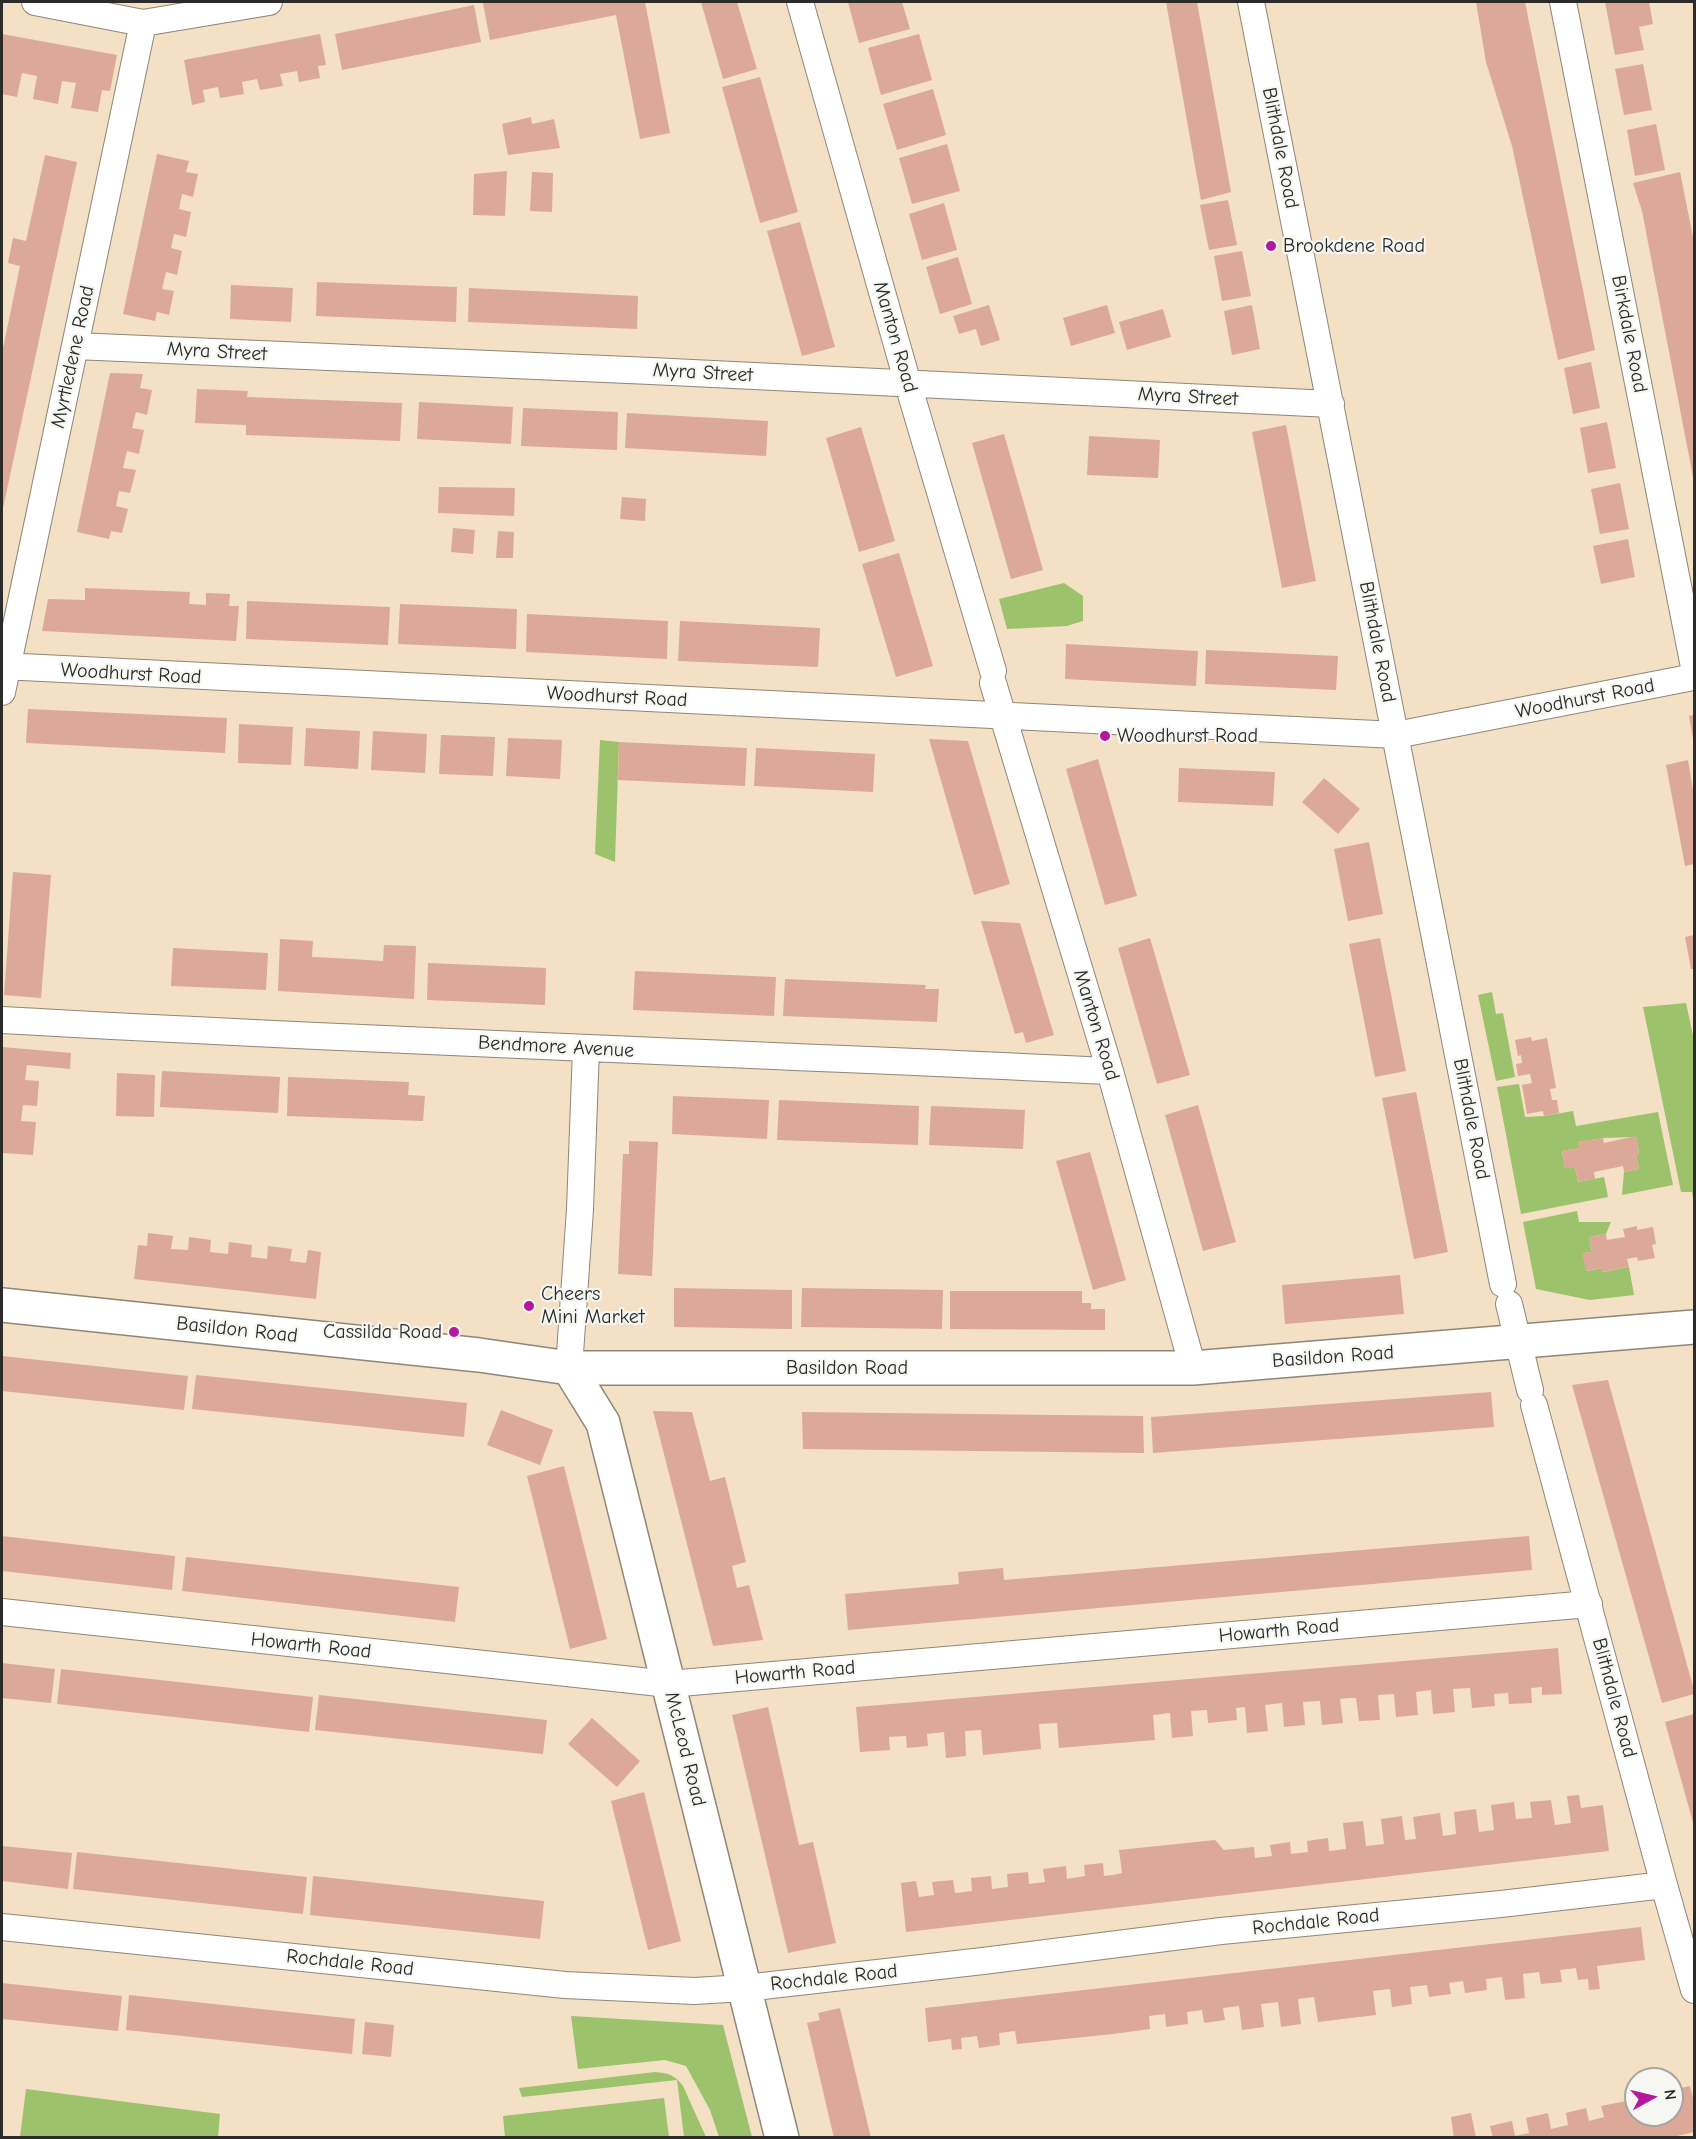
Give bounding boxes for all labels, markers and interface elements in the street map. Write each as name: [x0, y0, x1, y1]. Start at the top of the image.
street label: Blithdale Road: [1256, 85, 1304, 211]
place label: Brookdene Road: [1283, 234, 1425, 258]
marker: Brookdene Road: [1264, 239, 1278, 253]
street label: Birkdale Road: [1606, 273, 1652, 395]
street label: Manton Road: [868, 279, 922, 395]
street label: Myrtledene Road: [46, 283, 100, 431]
street label: Myra Street: [166, 337, 268, 367]
street label: Myra Street: [652, 358, 754, 388]
street label: Myra Street: [1137, 382, 1239, 412]
street label: Blithdale Road: [1353, 579, 1401, 705]
street label: Woodhurst Road: [60, 658, 202, 690]
street label: Woodhurst Road: [1513, 674, 1657, 724]
street label: Woodhurst Road: [546, 681, 688, 713]
place label: Woodhurst Road: [1117, 724, 1258, 748]
marker: Woodhurst Road: [1098, 729, 1112, 743]
street label: Manton Road: [1068, 967, 1124, 1083]
street label: Bendmore Avenue: [477, 1031, 635, 1063]
street label: Blithdale Road: [1447, 1056, 1495, 1182]
place label: Cheers Mini Market: [541, 1282, 645, 1329]
marker: Cheers Mini Market: [522, 1299, 536, 1313]
street label: Basildon Road: [175, 1312, 299, 1348]
place label: Cassilda Road: [323, 1320, 442, 1344]
marker: Cassilda Road: [447, 1325, 461, 1339]
street label: Basildon Road: [1271, 1341, 1395, 1373]
street label: Basildon Road: [786, 1356, 908, 1380]
street label: Howarth Road: [1218, 1614, 1340, 1648]
street label: Howarth Road: [250, 1628, 372, 1664]
street label: Blithdale Road: [1586, 1636, 1642, 1760]
street label: Howarth Road: [734, 1656, 856, 1690]
street label: McLeod Road: [659, 1689, 711, 1809]
street label: Rochdale Road: [1251, 1903, 1381, 1941]
street label: Rochdale Road: [285, 1944, 415, 1982]
street label: Rochdale Road: [769, 1959, 899, 1997]
north arrow: [1624, 2067, 1684, 2127]
text: N: [1660, 2088, 1679, 2101]

